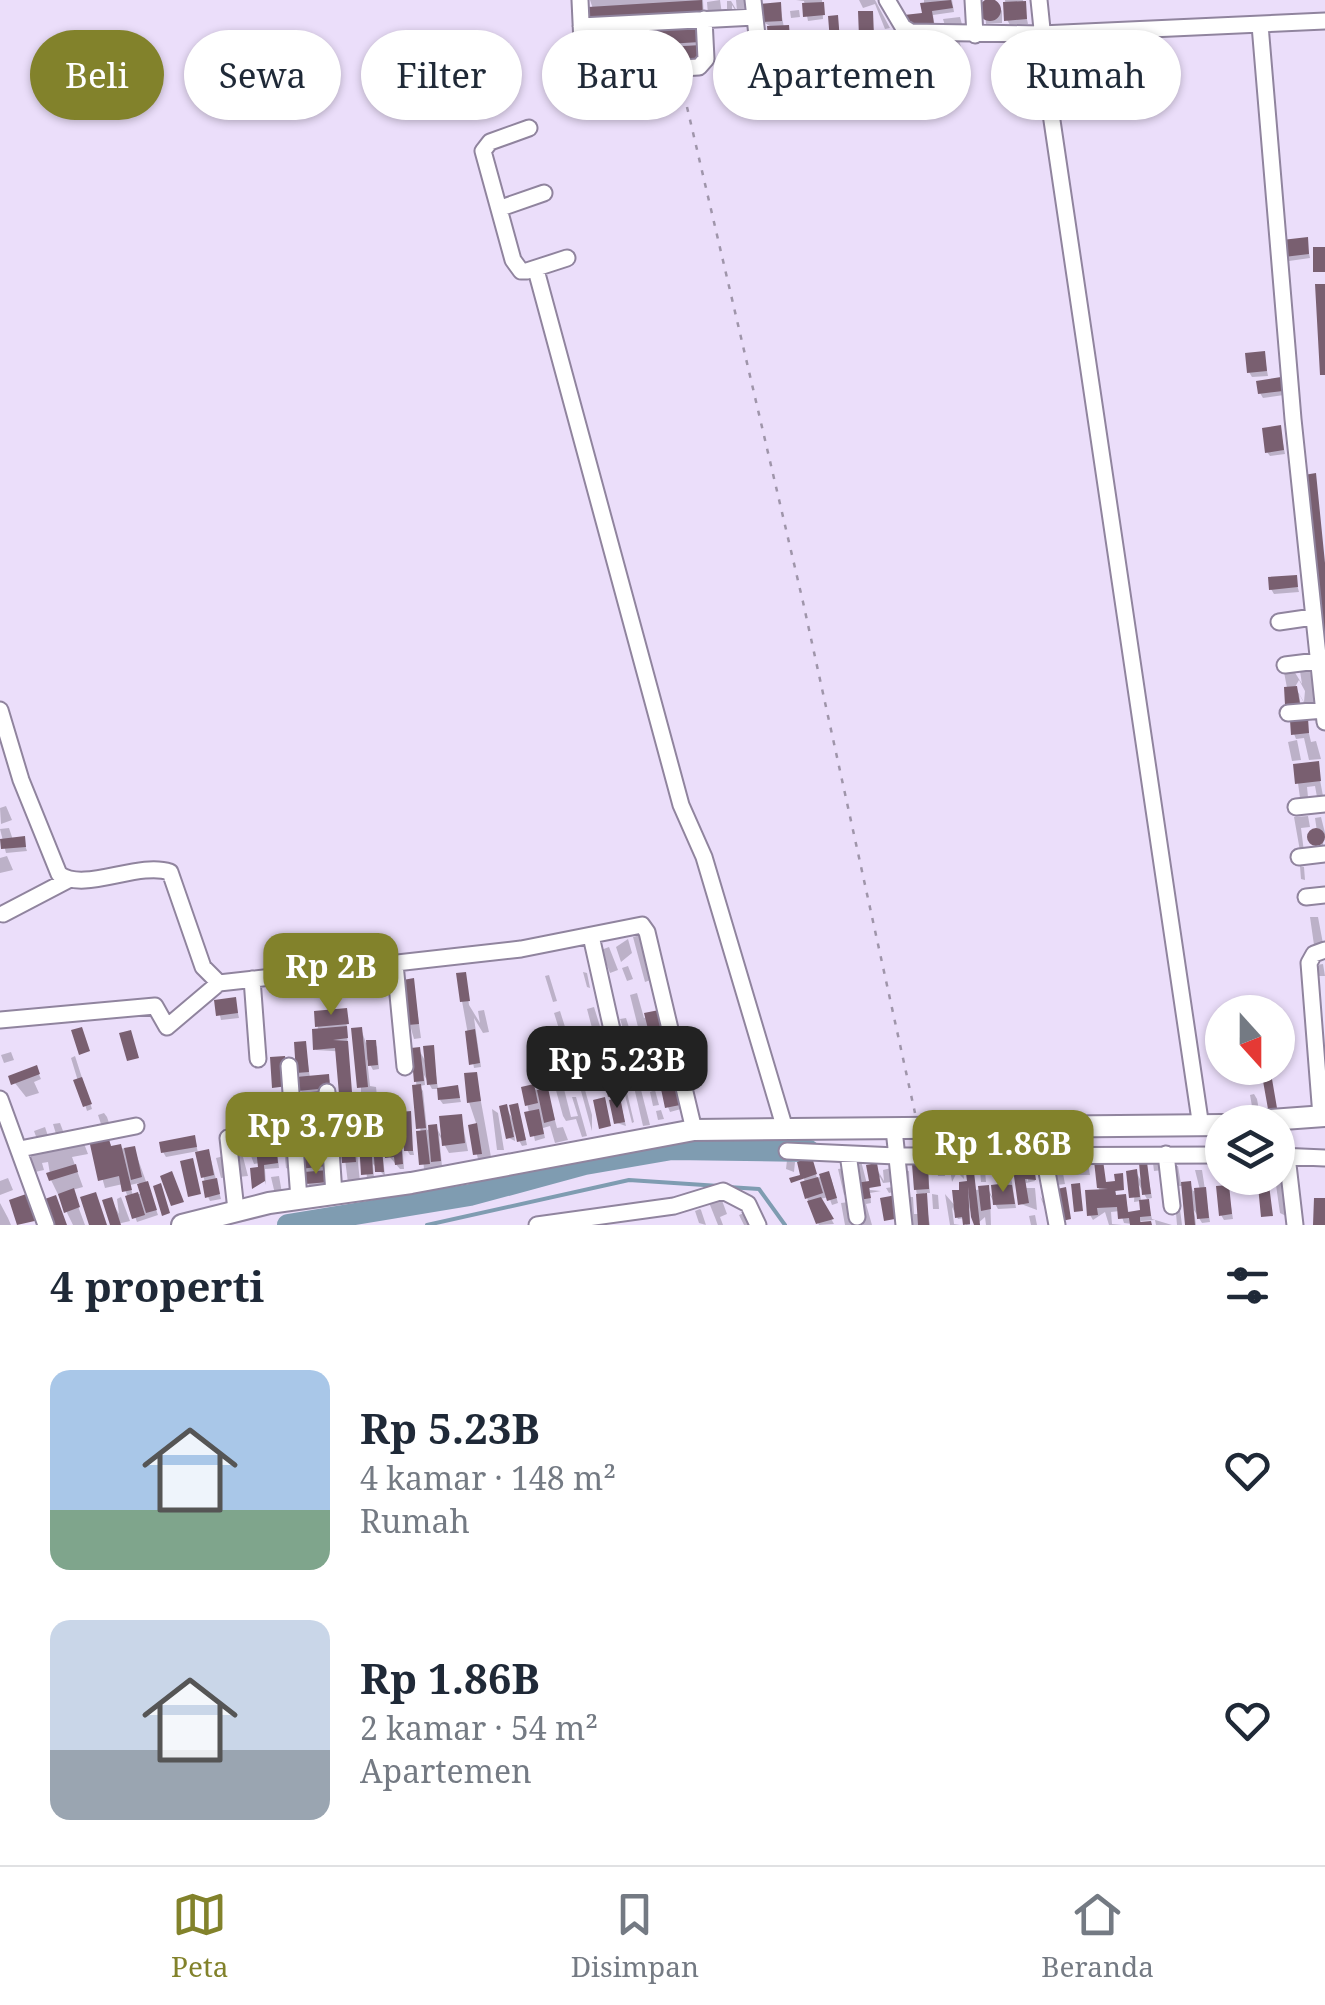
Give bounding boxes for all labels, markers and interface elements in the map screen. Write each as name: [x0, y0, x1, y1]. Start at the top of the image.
chip: Beli: [30, 30, 164, 120]
chip: Sewa: [184, 30, 341, 120]
chip: Filter: [361, 30, 522, 120]
chip: Baru: [542, 30, 693, 120]
chip: Apartemen: [713, 30, 971, 120]
chip: Rumah: [991, 30, 1181, 120]
pin: Rp 2B: [261, 933, 401, 1018]
text: Rp 2B: [285, 944, 377, 987]
north arrow: [1205, 995, 1295, 1085]
map controls: [1205, 995, 1295, 1195]
pin: Rp 5.23B: [514, 1026, 720, 1111]
text: Rp 5.23B: [549, 1037, 685, 1080]
pin: Rp 3.79B: [213, 1092, 419, 1177]
text: Rp 3.79B: [248, 1103, 384, 1146]
button: layers: [1205, 1105, 1295, 1195]
pin: Rp 1.86B: [900, 1110, 1106, 1195]
text: Rp 1.86B: [935, 1121, 1071, 1164]
text: 4 properti: [50, 1257, 264, 1314]
icon: filters: [1220, 1258, 1275, 1313]
text: Rp 5.23B: [360, 1399, 540, 1456]
icon: home: [130, 1410, 250, 1530]
icon: heart: [1220, 1443, 1275, 1498]
text: 4 kamar · 148 m²: [360, 1456, 616, 1499]
text: Rumah: [360, 1499, 470, 1542]
text: Rp 1.86B: [360, 1649, 540, 1706]
icon: home: [130, 1660, 250, 1780]
icon: heart: [1220, 1693, 1275, 1748]
text: 2 kamar · 54 m²: [360, 1706, 598, 1749]
text: Apartemen: [360, 1749, 532, 1792]
tab: Peta: [171, 1887, 229, 1985]
tab: Disimpan: [571, 1887, 699, 1985]
tab: Beranda: [1041, 1887, 1154, 1985]

